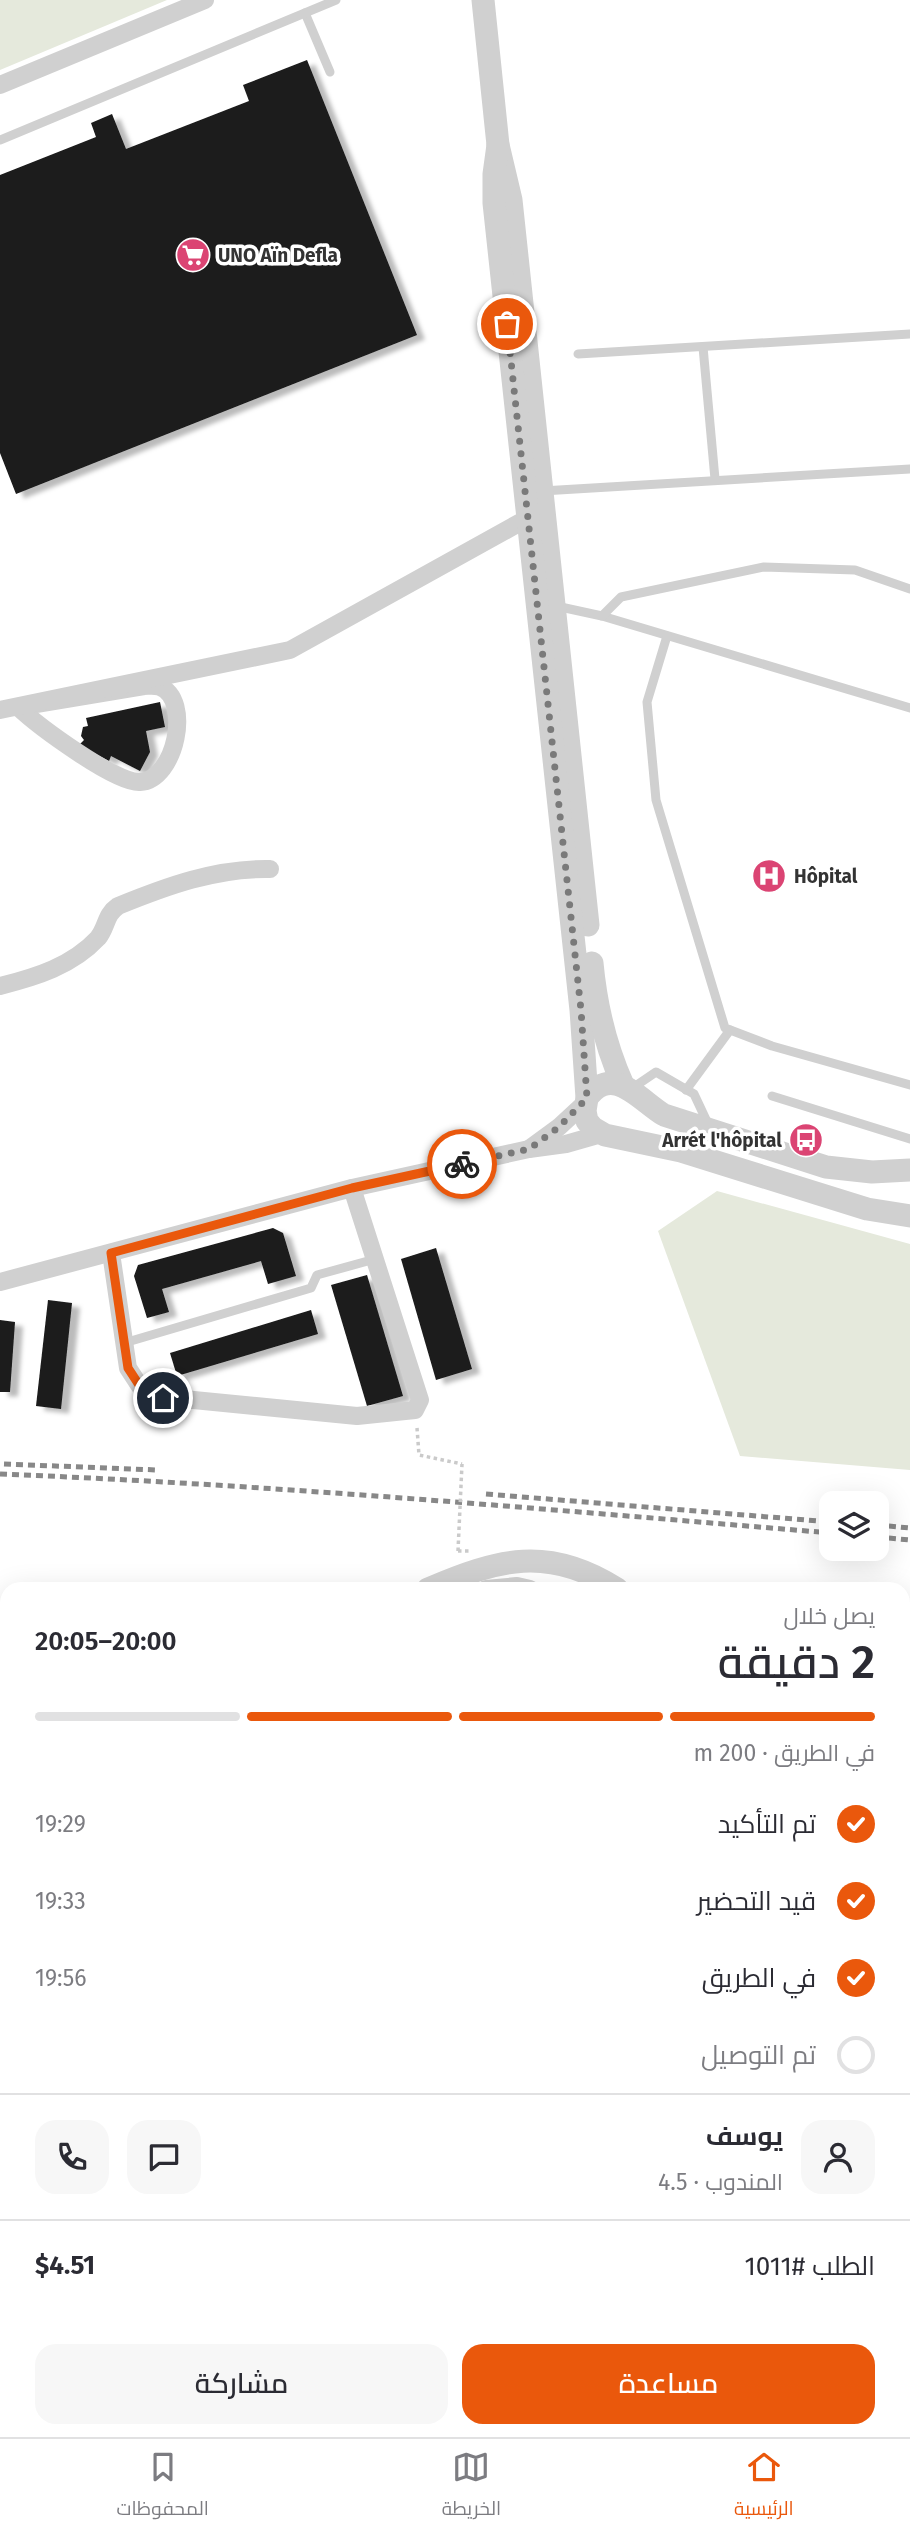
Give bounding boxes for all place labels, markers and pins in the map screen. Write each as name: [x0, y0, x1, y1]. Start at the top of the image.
supermarket icon: UNO Aïn Defla: [174, 236, 212, 274]
place label: UNO Aïn Defla: [218, 244, 338, 267]
pin: [477, 294, 537, 354]
hospital icon: Hôpital: [750, 857, 788, 895]
place label: Hôpital: [794, 865, 858, 888]
bus stop icon: Arrét l'hôpital: [787, 1121, 825, 1159]
place label: Arrét l'hôpital: [661, 1129, 782, 1152]
pin: [133, 1368, 193, 1428]

